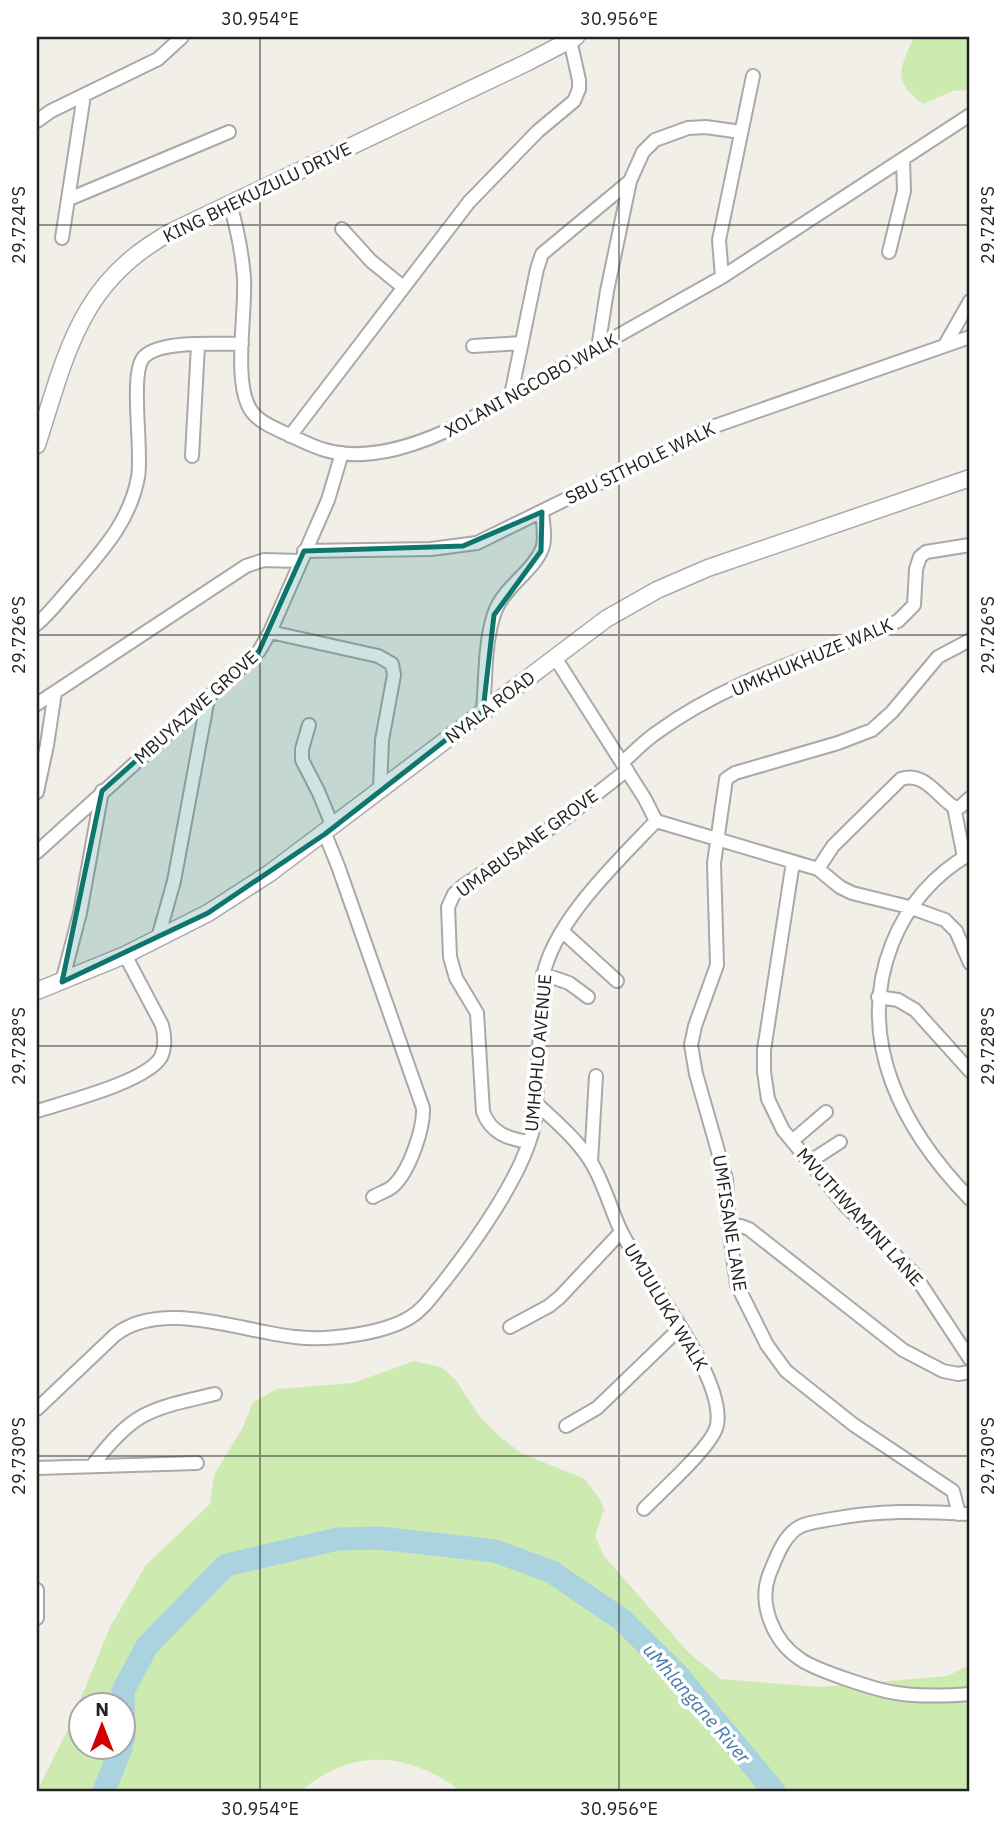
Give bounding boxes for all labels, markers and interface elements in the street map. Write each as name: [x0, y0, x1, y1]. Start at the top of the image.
text: 30.954°E: [221, 7, 299, 30]
text: 30.956°E: [580, 7, 658, 30]
street label: KING BHEKUZULU DRIVE: [159, 136, 355, 248]
text: 29.724°S: [7, 186, 30, 264]
text: 29.724°S: [976, 186, 999, 264]
street label: XOLANI NGCOBO WALK: [441, 328, 622, 442]
street label: SBU SITHOLE WALK: [561, 417, 719, 509]
text: 29.726°S: [7, 596, 30, 674]
text: 29.726°S: [976, 596, 999, 674]
street label: UMKHUKHUZE WALK: [728, 612, 896, 701]
street label: MBUYAZWE GROVE: [129, 645, 263, 769]
street label: NYALA ROAD: [441, 666, 539, 748]
street label: UMABUSANE GROVE: [452, 784, 602, 902]
street label: UMHOHLO AVENUE: [520, 973, 556, 1133]
text: 29.728°S: [7, 1007, 30, 1085]
text: 29.728°S: [976, 1007, 999, 1085]
street label: MVUTHWAMINI LANE: [792, 1143, 928, 1291]
street label: UMFISANE LANE: [708, 1153, 752, 1293]
street label: UMJULUKA WALK: [619, 1239, 713, 1375]
text: 29.730°S: [7, 1417, 30, 1495]
text: 29.730°S: [976, 1417, 999, 1495]
water label: uMhlangane River: [638, 1638, 756, 1769]
north arrow: [66, 1692, 136, 1762]
text: N: [95, 1697, 109, 1721]
text: 30.954°E: [221, 1797, 299, 1820]
text: 30.956°E: [580, 1797, 658, 1820]

